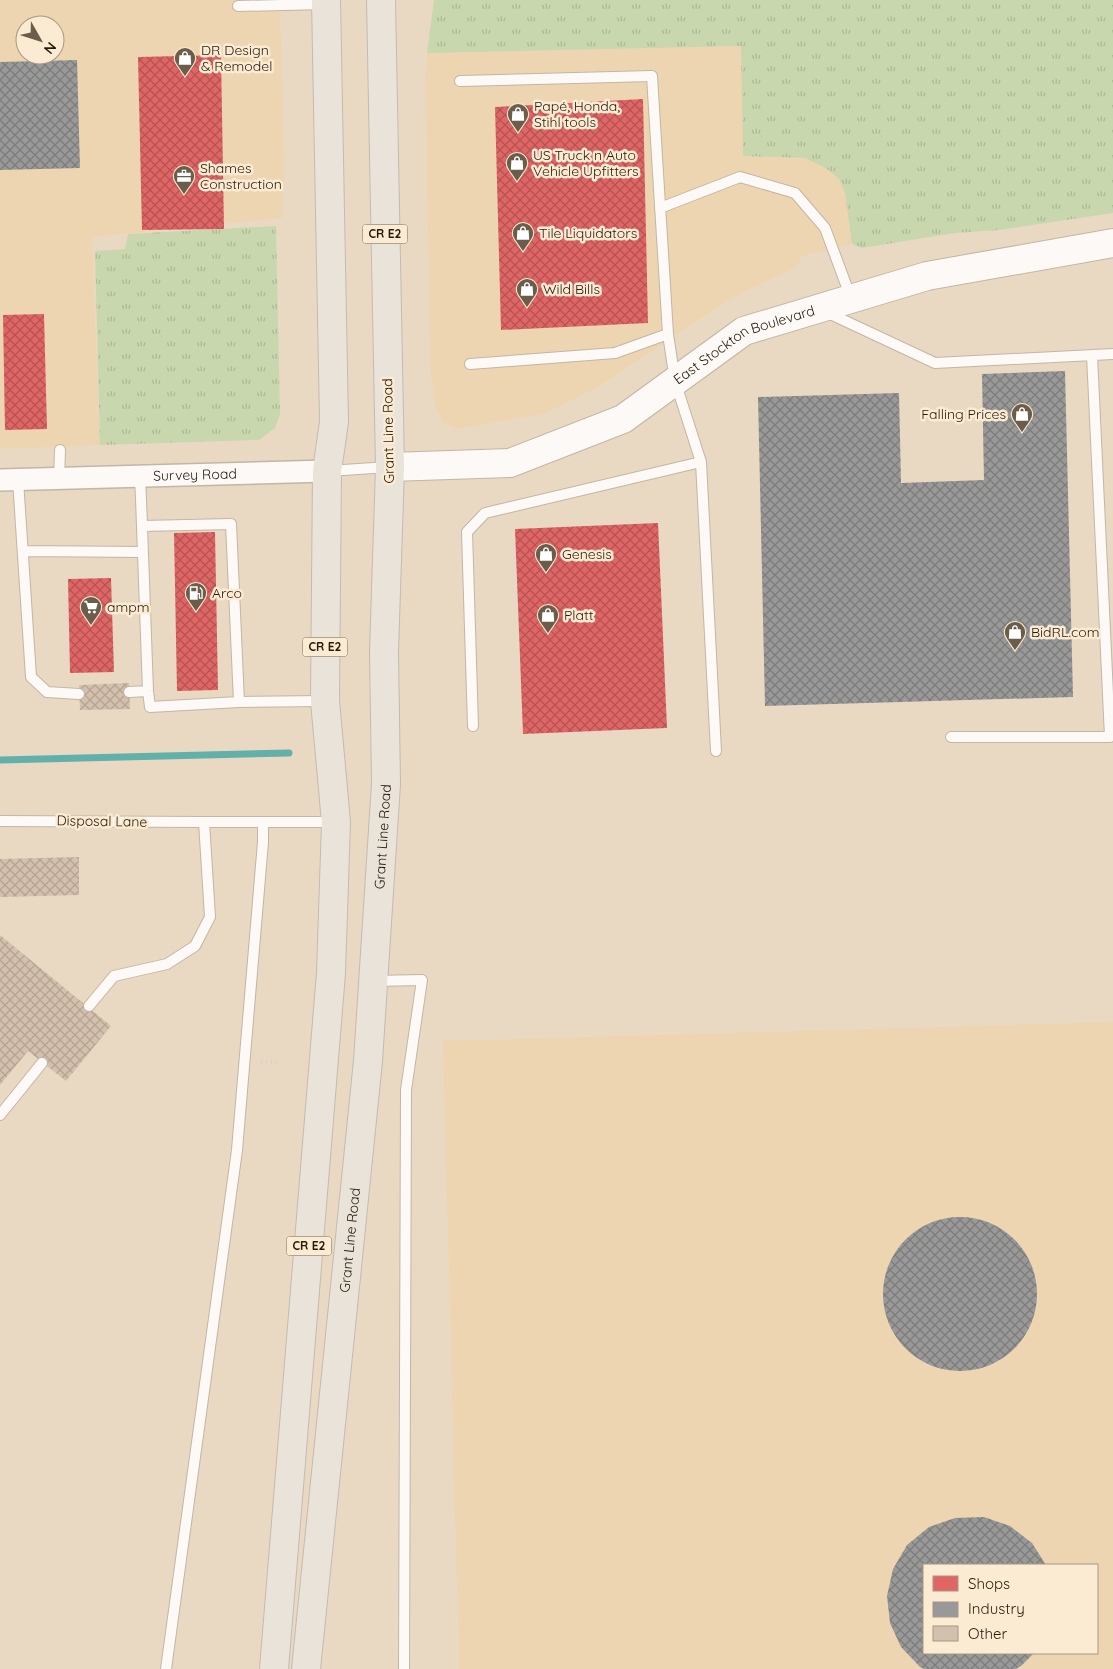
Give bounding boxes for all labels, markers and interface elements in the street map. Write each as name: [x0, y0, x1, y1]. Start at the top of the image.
north arrow: [15, 15, 65, 65]
text: N: [40, 39, 60, 58]
place label: DR Design & Remodel: [201, 41, 272, 75]
shop icon: DR Design & Remodel: [173, 46, 197, 77]
place label: Papé, Honda, Stihl tools: [534, 97, 620, 131]
shop icon: Papé, Honda, Stihl tools: [506, 102, 530, 133]
place label: US Truck n Auto Vehicle Upfitters: [533, 146, 639, 180]
shop icon: US Truck n Auto Vehicle Upfitters: [505, 151, 529, 182]
place label: Shames Construction: [200, 159, 282, 193]
office icon: Shames Construction: [172, 164, 196, 195]
shop icon: Tile Liquidators: [511, 221, 535, 252]
road number: CR E2: [362, 224, 408, 243]
place label: Tile Liquidators: [539, 224, 637, 242]
shop icon: Wild Bills: [515, 277, 539, 308]
place label: Wild Bills: [543, 280, 600, 298]
street label: East Stockton Boulevard: [670, 301, 817, 388]
street label: Grant Line Road: [378, 378, 398, 484]
shop icon: Falling Prices: [1010, 402, 1034, 433]
place label: Falling Prices: [921, 405, 1006, 423]
street label: Survey Road: [153, 464, 237, 485]
shop icon: Genesis: [534, 542, 558, 573]
place label: Genesis: [562, 545, 612, 563]
fuel station icon: Arco: [184, 581, 208, 612]
place label: Arco: [212, 584, 242, 602]
supermarket icon: ampm: [79, 595, 103, 626]
place label: ampm: [107, 598, 150, 616]
shop icon: Platt: [536, 603, 560, 634]
place label: Platt: [564, 606, 594, 624]
shop icon: BidRL.com: [1003, 620, 1027, 651]
place label: BidRL.com: [1031, 623, 1099, 641]
road number: CR E2: [302, 638, 348, 656]
street label: Grant Line Road: [370, 784, 395, 890]
street label: Disposal Lane: [56, 811, 148, 831]
street label: Grant Line Road: [335, 1187, 364, 1293]
road number: CR E2: [286, 1236, 332, 1256]
legend: [923, 1564, 1098, 1654]
text: Shops: [968, 1574, 1010, 1593]
text: Industry: [968, 1599, 1025, 1618]
text: Other: [968, 1624, 1008, 1643]

